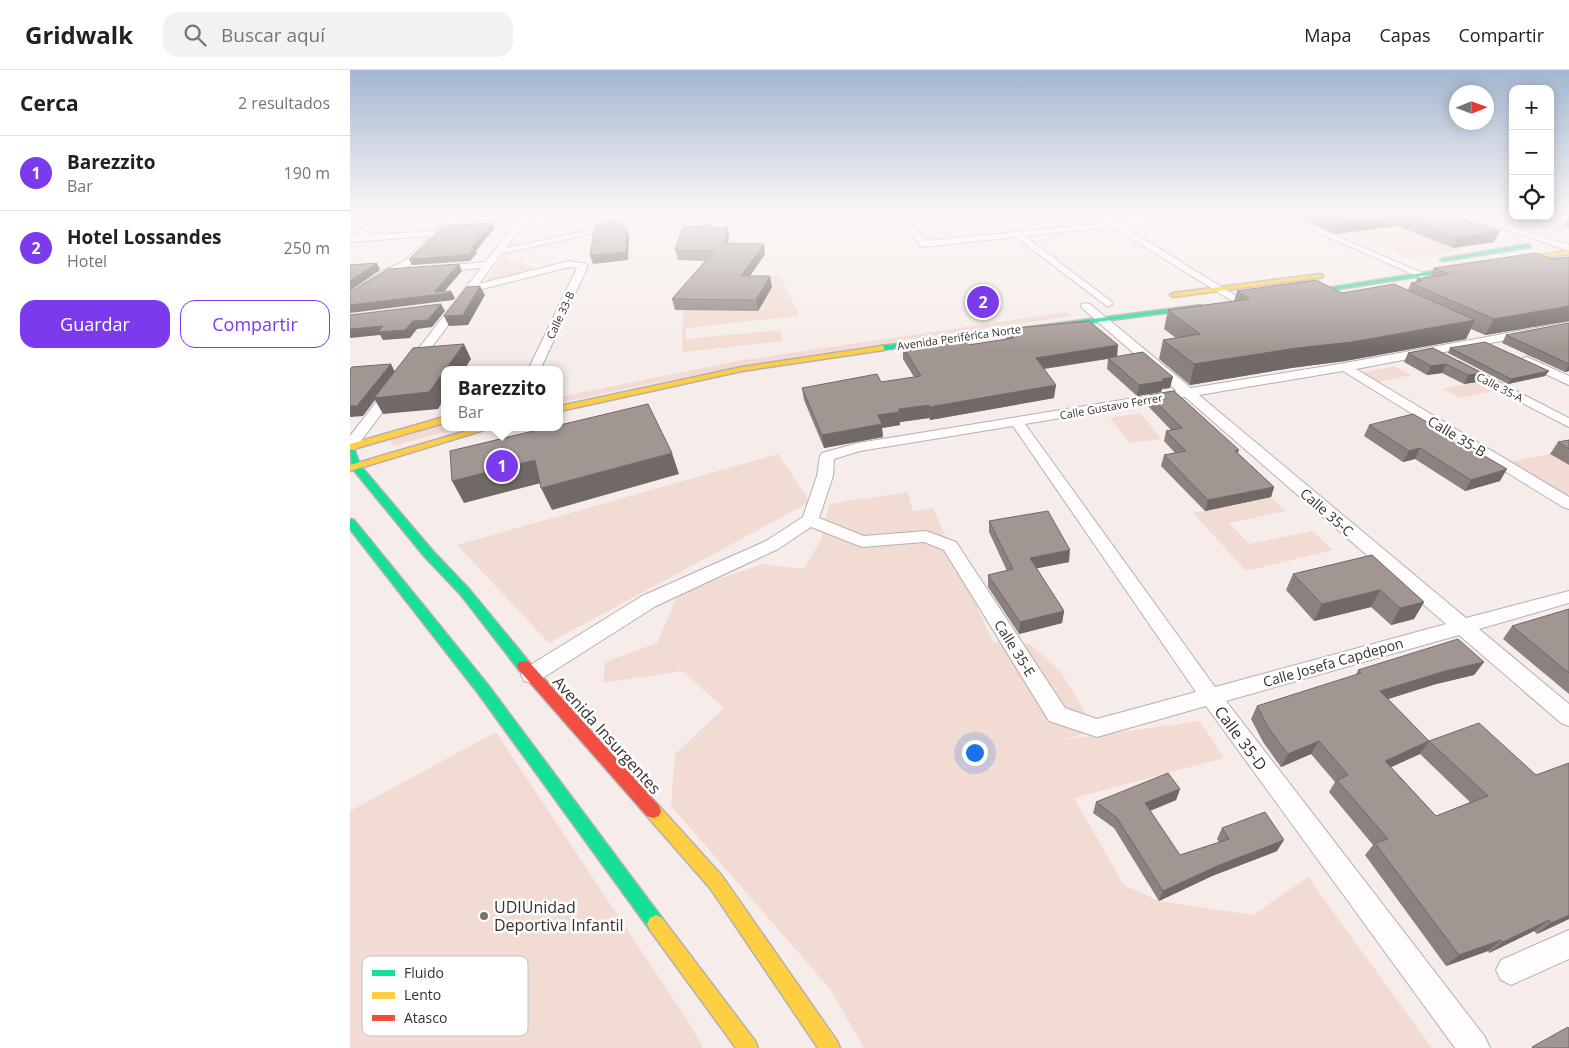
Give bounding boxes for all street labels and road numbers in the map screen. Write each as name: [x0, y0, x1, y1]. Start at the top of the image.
street label: Calle 33-B: [542, 289, 578, 341]
street label: Avenida Periférica Norte: [896, 321, 1022, 353]
street label: Calle 35-A: [1474, 369, 1526, 405]
street label: Calle Gustavo Ferrer: [1058, 389, 1164, 422]
street label: Calle 35-B: [1424, 411, 1490, 461]
street label: Calle 35-C: [1296, 484, 1358, 540]
street label: Calle 35-E: [990, 616, 1040, 680]
street label: Calle Josefa Capdepon: [1261, 633, 1405, 691]
street label: Avenida Insurgentes: [548, 671, 666, 799]
street label: Calle 35-D: [1210, 701, 1272, 775]

